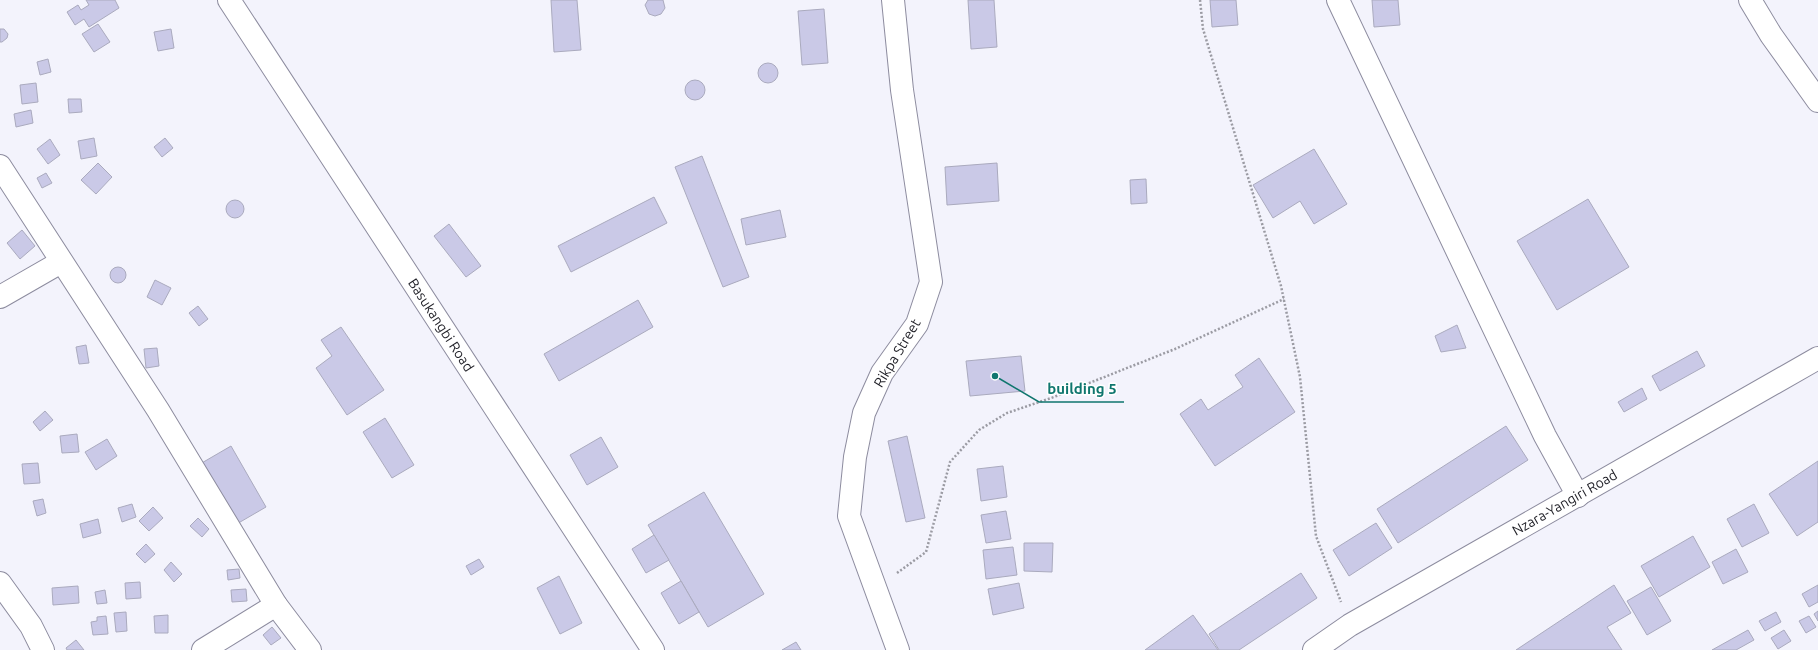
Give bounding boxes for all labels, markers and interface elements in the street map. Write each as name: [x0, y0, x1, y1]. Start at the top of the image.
street label: Basukangbi Road: [405, 276, 477, 374]
street label: Rikpa Street: [870, 316, 924, 390]
callout: building 5: [1039, 375, 1124, 402]
text: building 5: [1047, 380, 1117, 397]
street label: Nzara-Yangiri Road: [1509, 466, 1620, 539]

